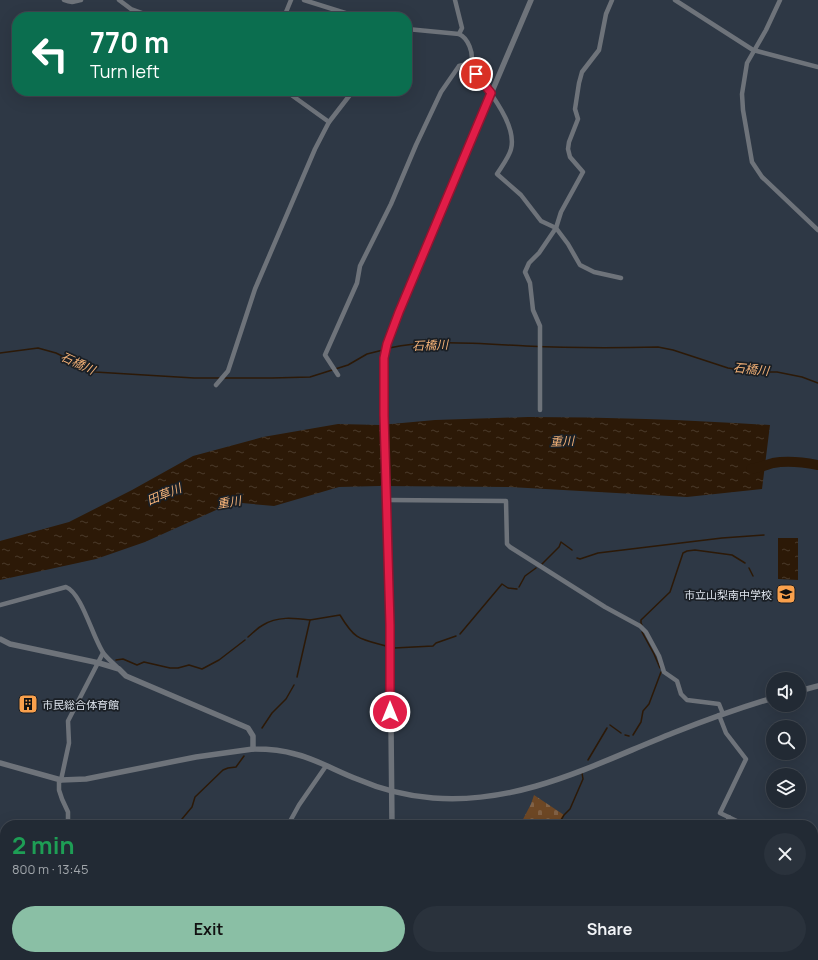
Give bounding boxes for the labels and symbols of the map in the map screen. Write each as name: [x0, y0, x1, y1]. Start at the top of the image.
pin: [459, 57, 493, 91]
water label: 石橋川: [412, 336, 450, 354]
water label: 石橋川: [58, 348, 100, 379]
water label: 石橋川: [732, 359, 772, 380]
water label: 重川: [550, 432, 576, 450]
water label: 田草川: [144, 479, 186, 509]
water label: 重川: [216, 491, 244, 512]
school or university icon: 市立山梨南中学校: [775, 583, 797, 605]
place label: 市立山梨南中学校: [684, 587, 772, 602]
position arrow: [369, 691, 411, 733]
building icon: 市民総合体育館: [17, 693, 39, 715]
place label: 市民総合体育館: [42, 697, 119, 712]

